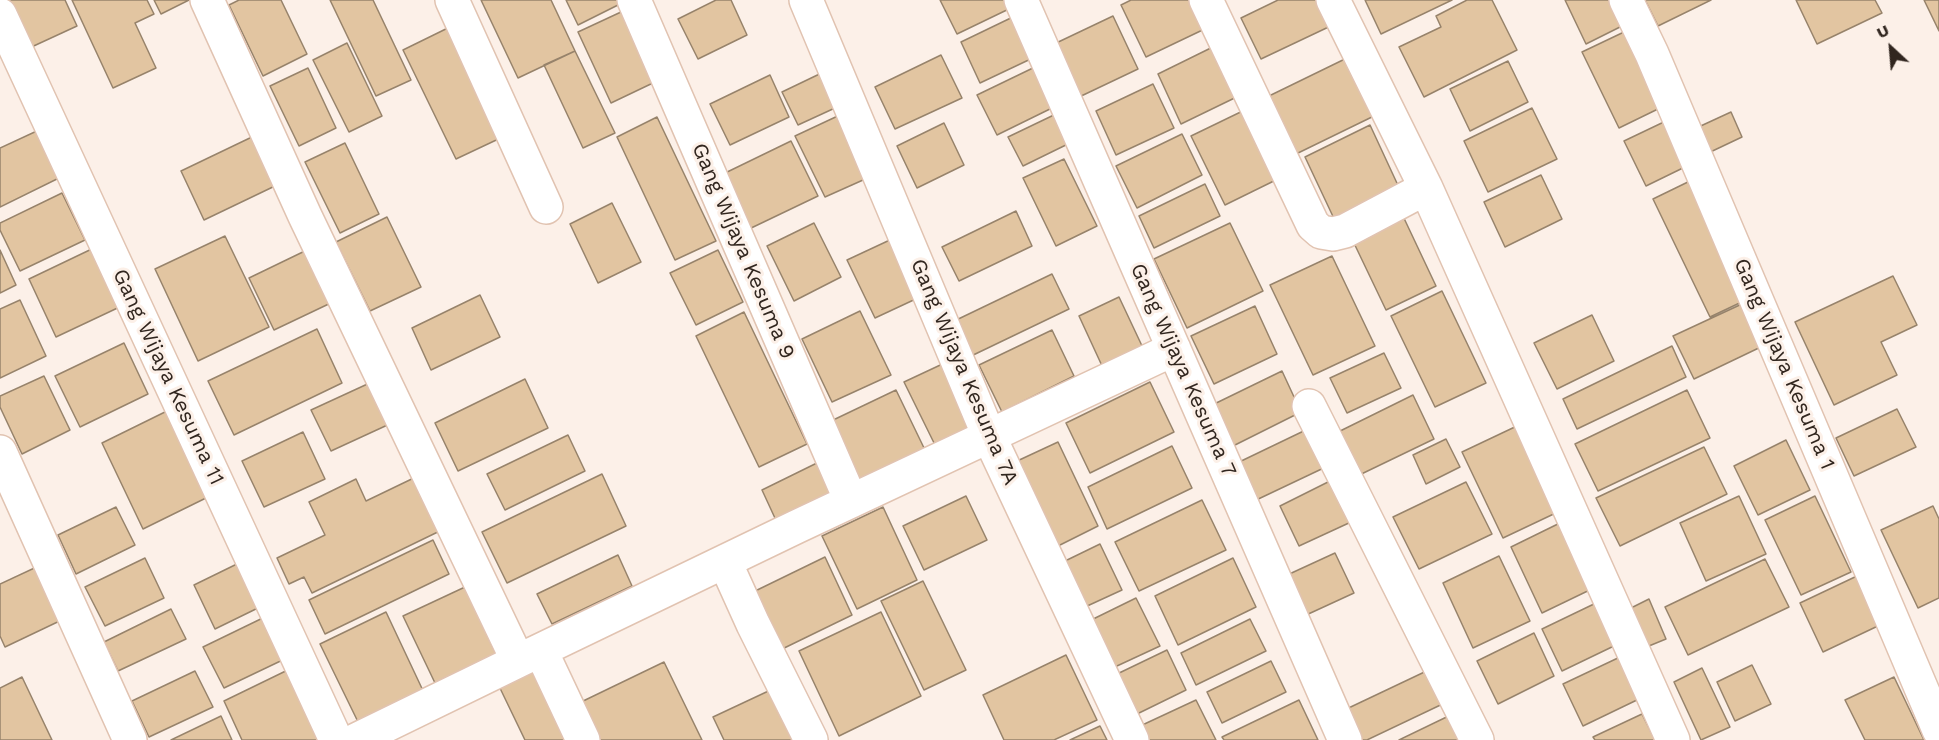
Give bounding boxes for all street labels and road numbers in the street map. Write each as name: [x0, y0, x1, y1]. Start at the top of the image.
street label: Gang Wijaya Kesuma 9: [686, 139, 800, 363]
street label: Gang Wijaya Kesuma 7A: [905, 255, 1023, 489]
street label: Gang Wijaya Kesuma 1: [1728, 255, 1840, 473]
street label: Gang Wijaya Kesuma 7: [1125, 260, 1241, 480]
street label: Gang Wijaya Kesuma 11: [107, 265, 229, 489]

